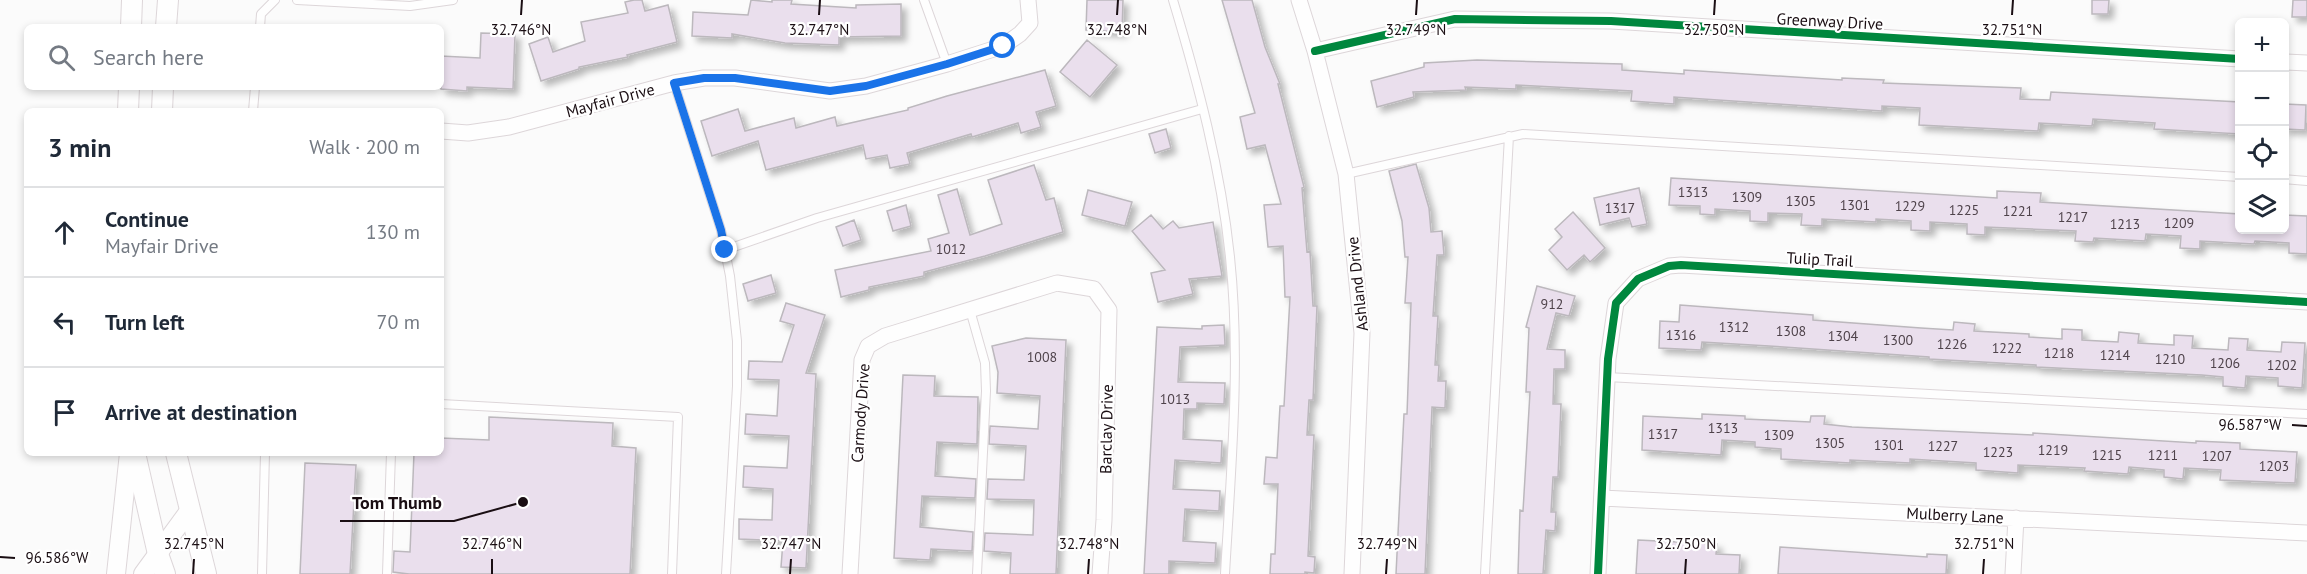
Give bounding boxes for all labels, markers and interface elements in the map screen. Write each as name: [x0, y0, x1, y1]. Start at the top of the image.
street label: Greenway Drive: [1776, 8, 1884, 34]
map controls: [2235, 18, 2289, 234]
button: +: [2235, 18, 2289, 72]
text: 32.746°N: [491, 20, 551, 39]
text: 32.747°N: [789, 20, 849, 39]
text: 32.748°N: [1087, 20, 1147, 39]
text: 32.749°N: [1386, 20, 1446, 39]
text: 32.750°N: [1684, 20, 1744, 39]
text: 32.751°N: [1982, 20, 2042, 39]
search box: [24, 24, 444, 90]
route start: [989, 32, 1015, 58]
icon: search: [45, 41, 78, 74]
text: Search here: [93, 43, 204, 71]
button: −: [2235, 72, 2289, 126]
street label: Mayfair Drive: [563, 79, 657, 121]
button: locate: [2235, 126, 2289, 180]
text: 3 min: [48, 131, 111, 164]
text: Walk · 200 m: [309, 134, 420, 160]
button: layers: [2235, 180, 2289, 234]
house number: 1313: [1678, 183, 1708, 201]
house number: 1309: [1732, 188, 1762, 206]
house number: 1305: [1786, 192, 1816, 210]
house number: 1301: [1840, 196, 1870, 214]
house number: 1229: [1895, 197, 1925, 215]
house number: 1317: [1605, 199, 1635, 217]
house number: 1225: [1949, 201, 1979, 219]
house number: 1221: [2003, 202, 2033, 220]
text: Continue: [105, 205, 189, 233]
house number: 1217: [2058, 208, 2088, 226]
house number: 1209: [2164, 214, 2194, 232]
house number: 1213: [2110, 215, 2140, 233]
icon: ahead: [48, 216, 81, 249]
text: 130 m: [366, 219, 420, 245]
text: Mayfair Drive: [105, 233, 219, 259]
route end: [711, 236, 737, 262]
street label: Ashland Drive: [1342, 236, 1372, 332]
house number: 1012: [936, 240, 966, 258]
street label: Tulip Trail: [1786, 247, 1854, 271]
house number: 912: [1541, 295, 1563, 313]
icon: left: [48, 306, 81, 339]
text: Turn left: [105, 308, 185, 336]
text: 70 m: [377, 309, 420, 335]
house number: 1312: [1719, 318, 1749, 336]
house number: 1308: [1776, 322, 1806, 340]
house number: 1316: [1666, 326, 1696, 344]
house number: 1304: [1828, 327, 1859, 345]
house number: 1300: [1883, 331, 1914, 349]
house number: 1226: [1937, 335, 1967, 353]
house number: 1222: [1992, 339, 2022, 357]
house number: 1218: [2044, 344, 2074, 362]
house number: 1214: [2100, 346, 2131, 364]
house number: 1008: [1027, 348, 1057, 366]
house number: 1210: [2155, 350, 2186, 368]
house number: 1206: [2210, 354, 2240, 372]
house number: 1202: [2267, 356, 2297, 374]
street label: Carmody Drive: [847, 363, 873, 463]
street label: Barclay Drive: [1095, 384, 1117, 474]
house number: 1013: [1160, 390, 1190, 408]
icon: arrive: [48, 396, 81, 429]
text: Arrive at destination: [105, 398, 297, 426]
text: 96.587°W: [2219, 415, 2282, 434]
house number: 1313: [1708, 419, 1738, 437]
house number: 1317: [1648, 425, 1678, 443]
house number: 1309: [1764, 426, 1794, 444]
house number: 1305: [1815, 434, 1845, 452]
house number: 1301: [1874, 436, 1904, 454]
house number: 1227: [1928, 437, 1958, 455]
house number: 1219: [2038, 441, 2068, 459]
house number: 1223: [1983, 443, 2013, 461]
house number: 1215: [2092, 446, 2122, 464]
house number: 1211: [2148, 446, 2178, 464]
house number: 1207: [2202, 447, 2232, 465]
house number: 1203: [2259, 457, 2289, 475]
callout: Tom Thumb: [340, 485, 454, 521]
text: Tom Thumb: [352, 491, 442, 514]
street label: Mulberry Lane: [1906, 502, 2004, 528]
text: 32.745°N: [164, 534, 224, 553]
text: 32.746°N: [462, 534, 522, 553]
text: 32.747°N: [761, 534, 821, 553]
text: 32.748°N: [1059, 534, 1119, 553]
text: 32.749°N: [1357, 534, 1417, 553]
text: 32.750°N: [1656, 534, 1716, 553]
text: 32.751°N: [1954, 534, 2014, 553]
text: 96.586°W: [26, 548, 89, 567]

